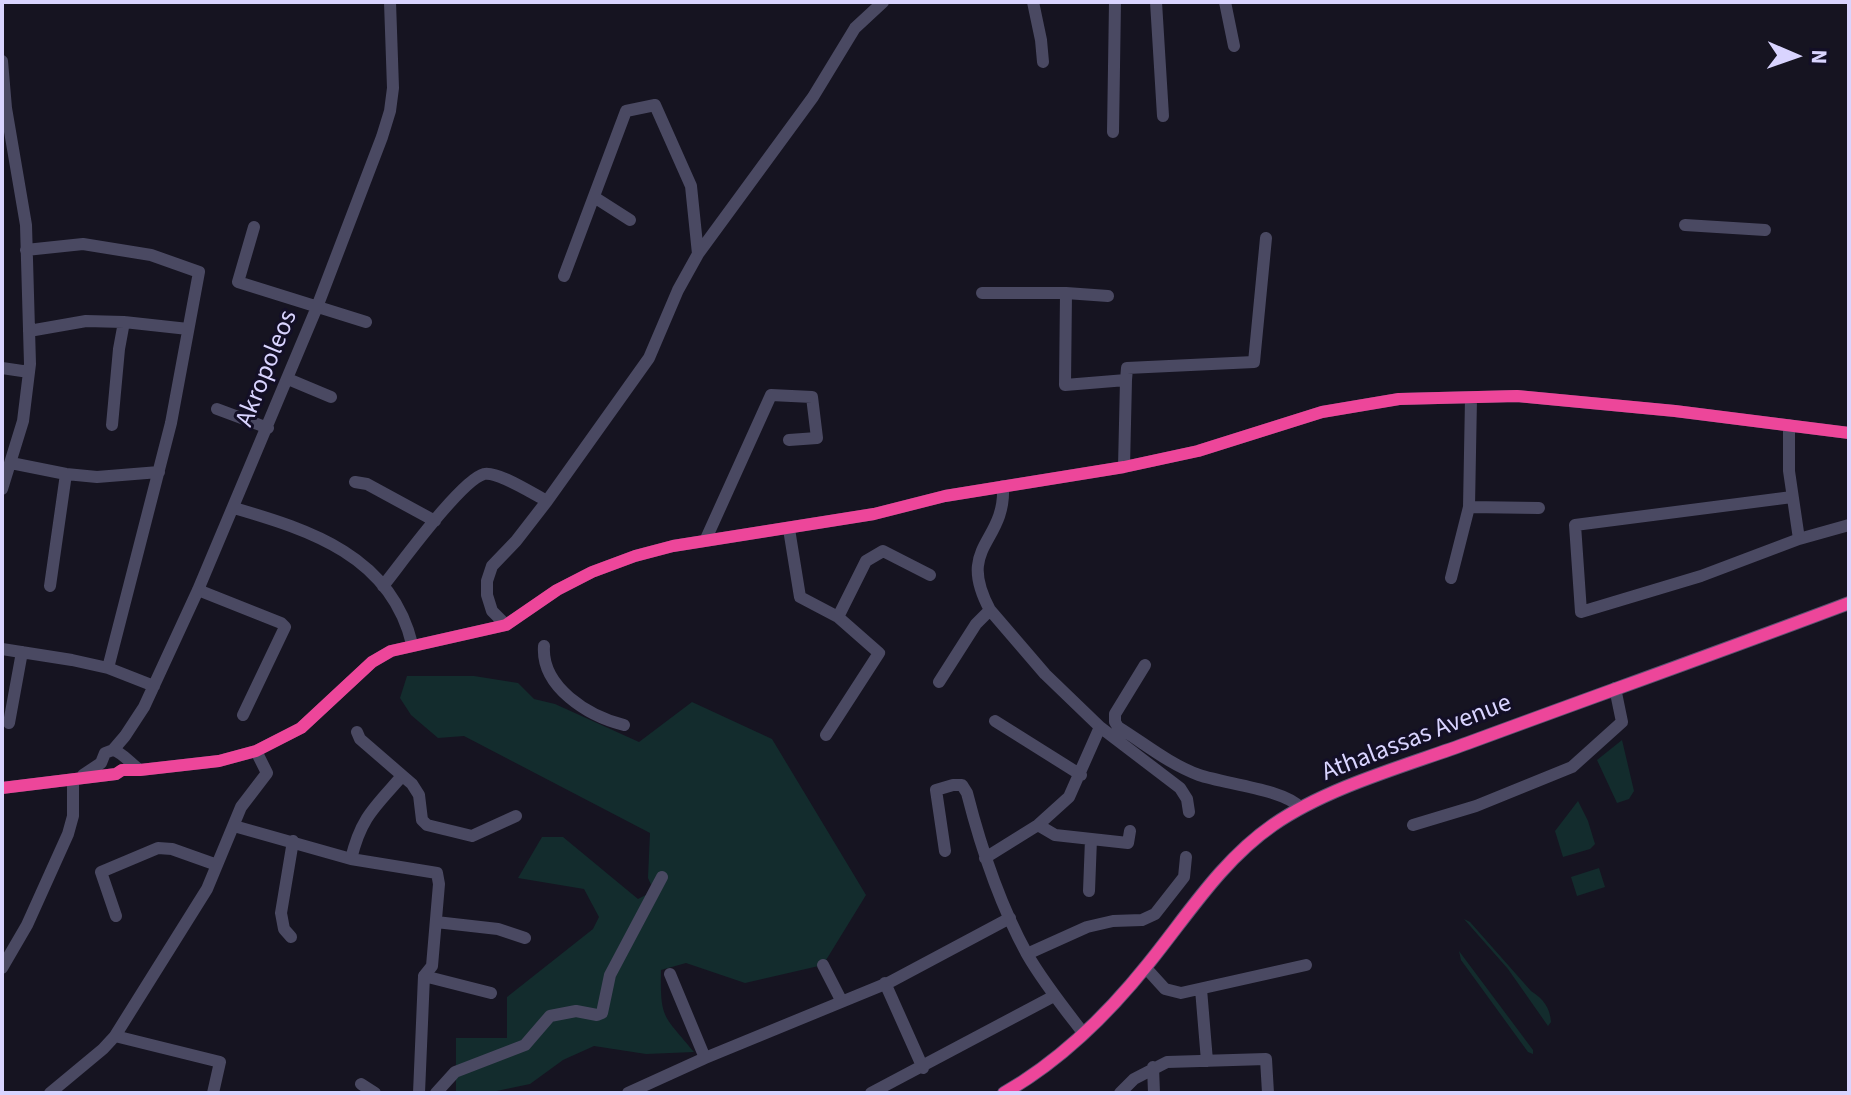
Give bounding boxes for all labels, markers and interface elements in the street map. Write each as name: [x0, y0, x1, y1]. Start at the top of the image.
north arrow: [1755, 16, 1835, 96]
text: N: [1803, 49, 1835, 65]
street label: Akropoleos: [231, 306, 305, 432]
street label: Athalassas Avenue: [1318, 688, 1516, 790]

